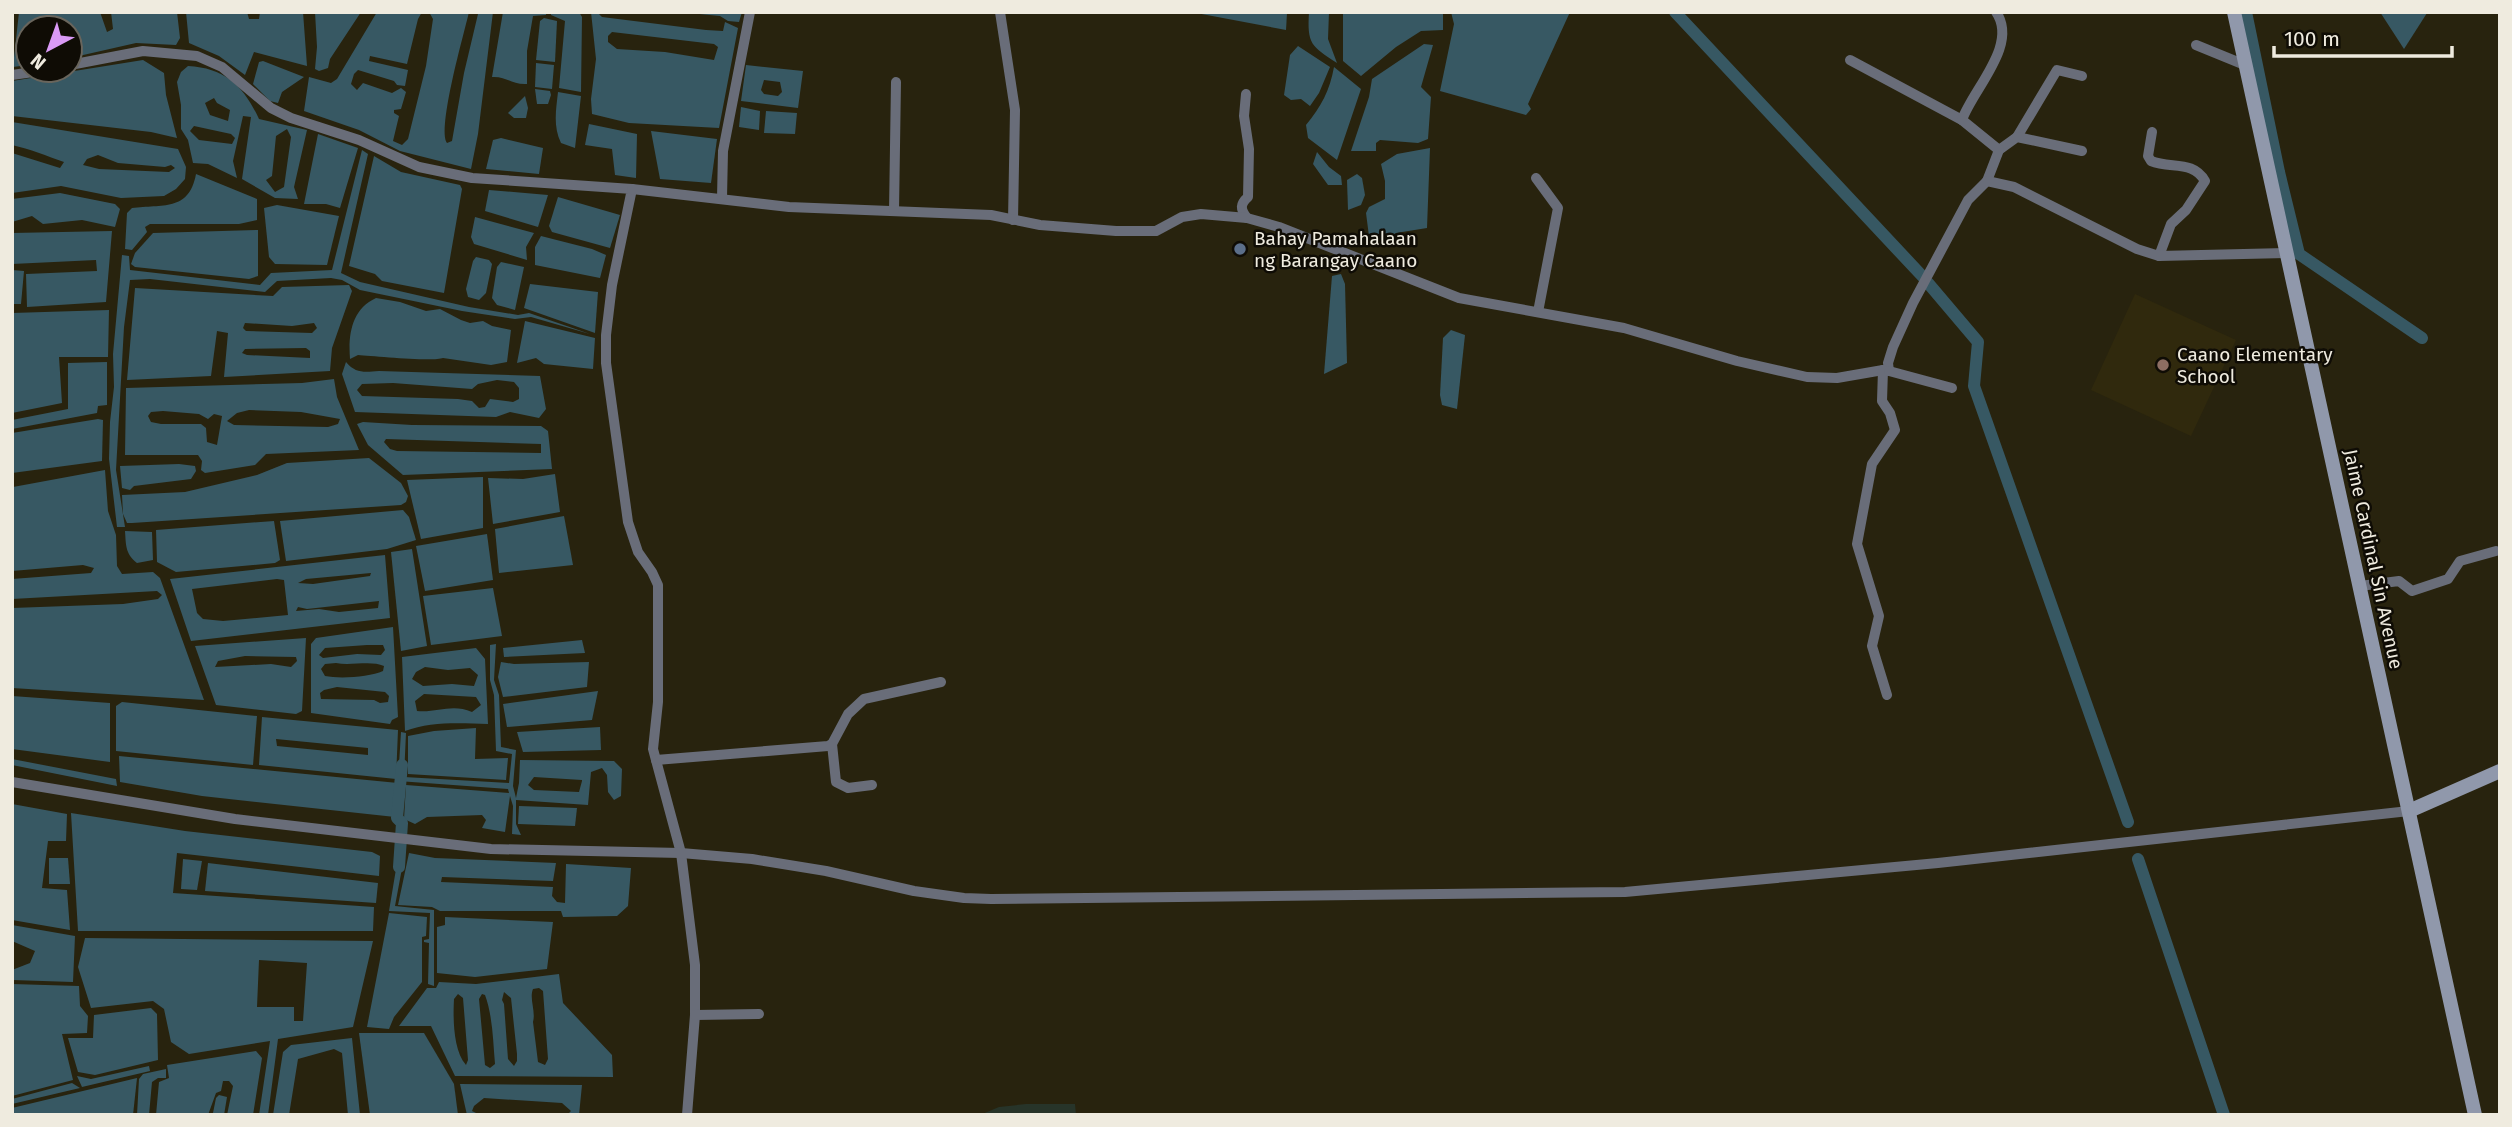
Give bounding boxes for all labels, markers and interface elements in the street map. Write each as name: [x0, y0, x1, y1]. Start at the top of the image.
north arrow: [14, 14, 84, 84]
scale bar: [2274, 14, 2452, 58]
text: 100 m: [2284, 26, 2340, 52]
text: N: [26, 49, 50, 74]
place label: Bahay Pamahalaan ng Barangay Caano: [1254, 227, 1417, 272]
marker: Bahay Pamahalaan ng Barangay Caano: [1232, 241, 1248, 257]
place label: Caano Elementary School: [2177, 343, 2333, 388]
marker: Caano Elementary School: [2155, 357, 2171, 373]
street label: Jaime Cardinal Sin Avenue: [2339, 447, 2408, 671]

